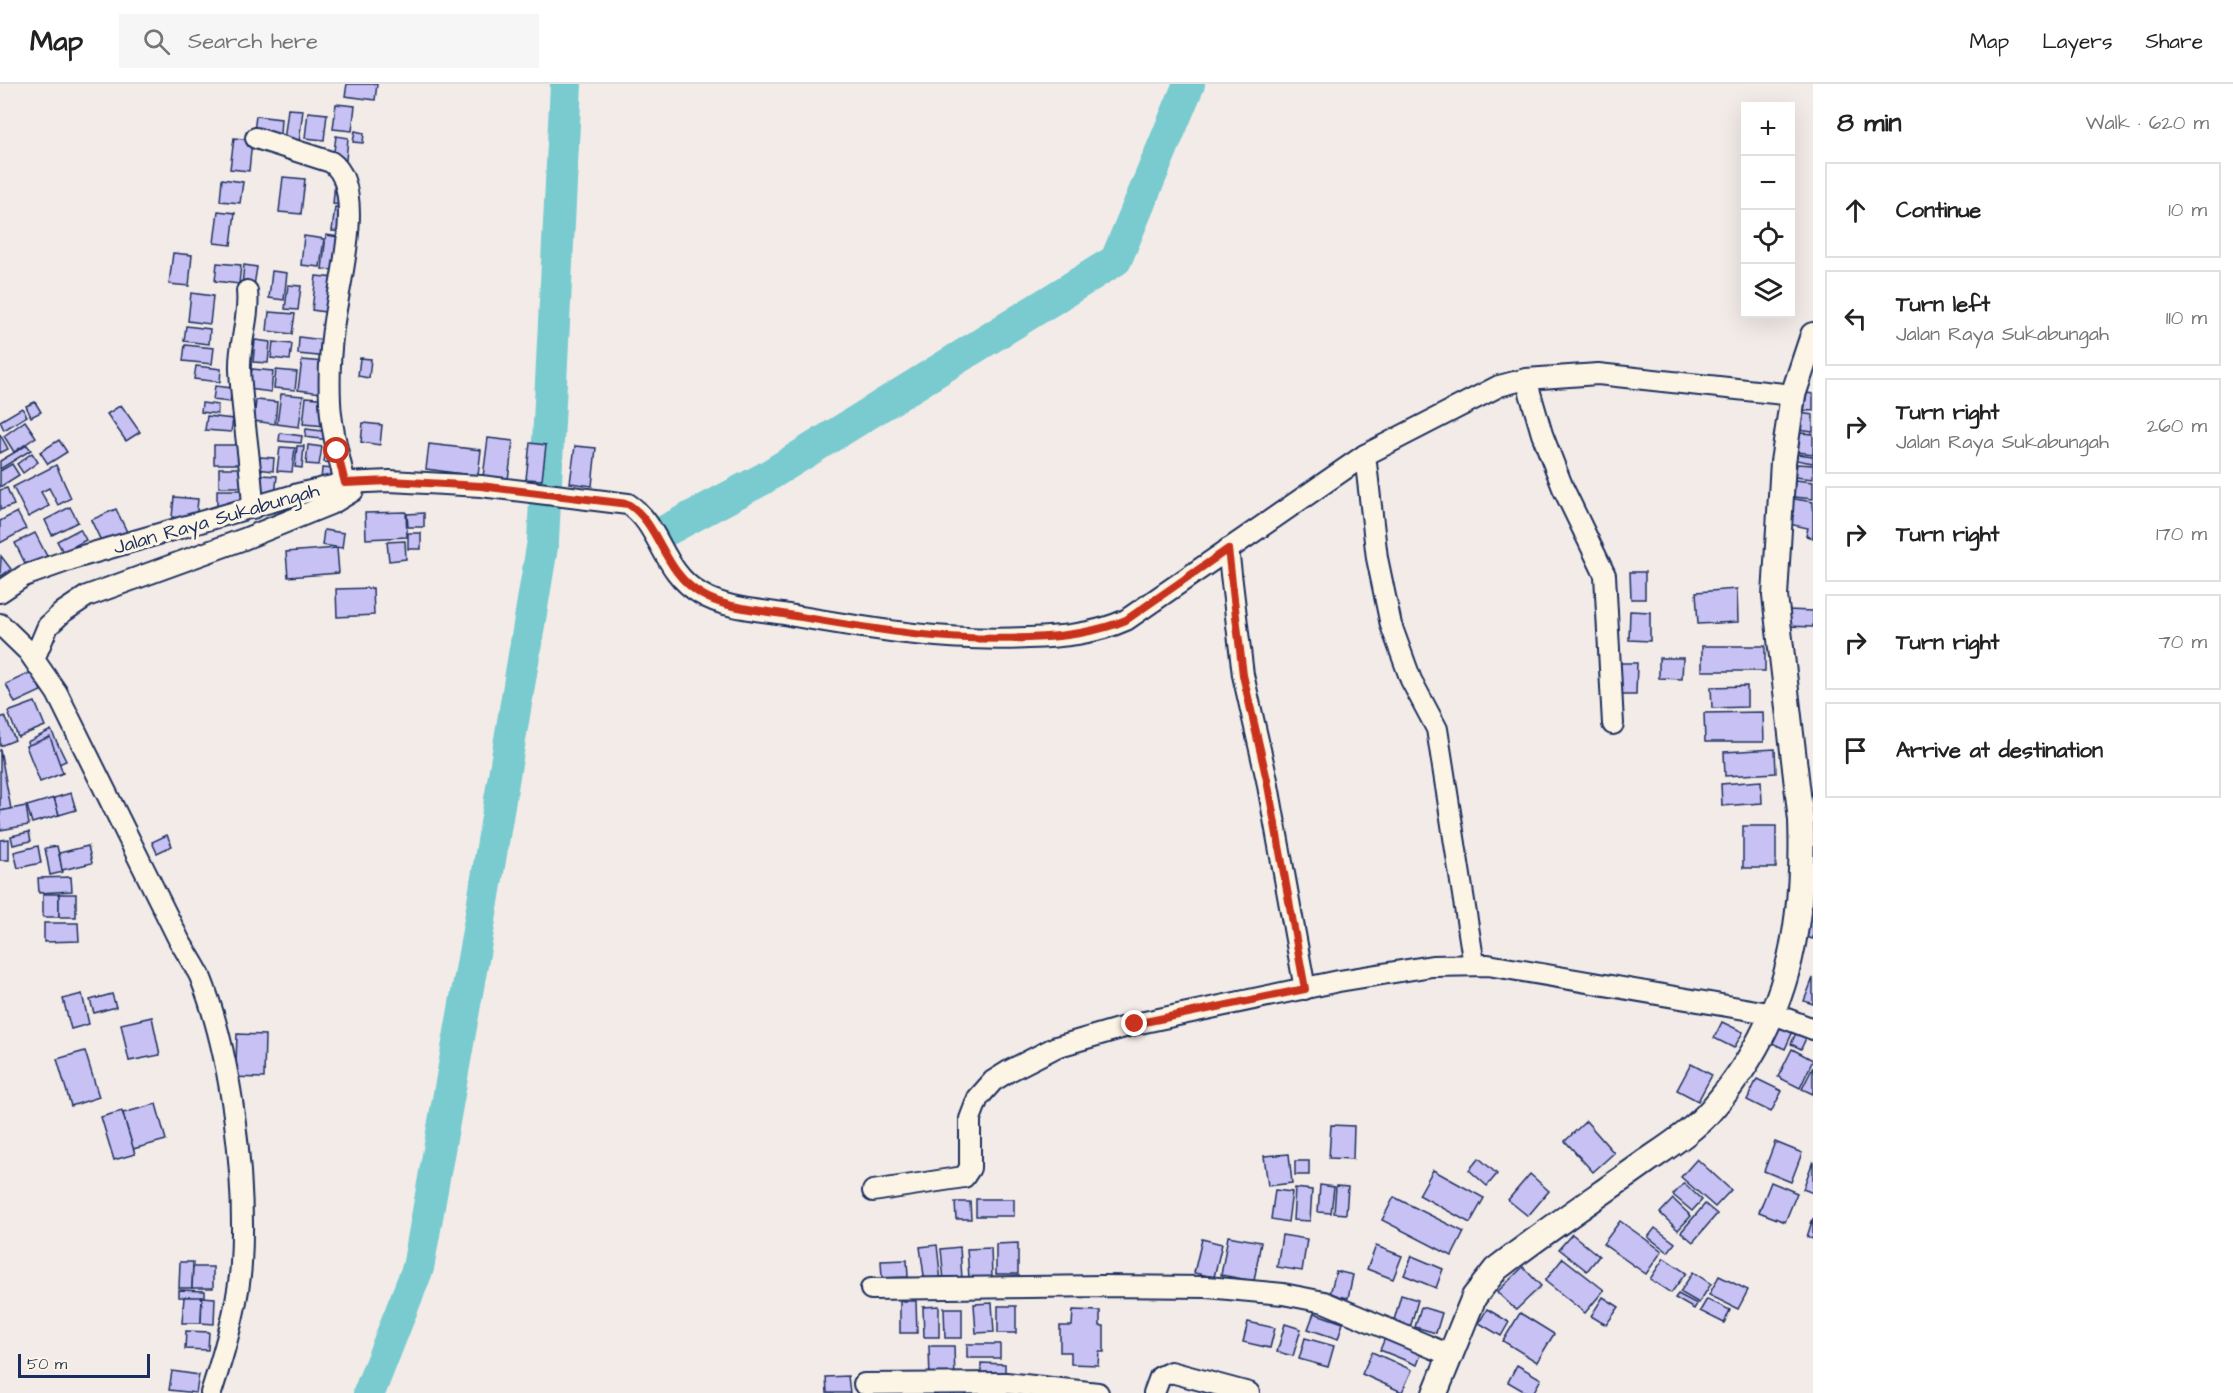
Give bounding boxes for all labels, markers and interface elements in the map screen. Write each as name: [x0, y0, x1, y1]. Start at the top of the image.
search box: [119, 14, 539, 68]
text: Map: [30, 22, 83, 61]
icon: search: [140, 25, 173, 58]
text: Search here: [188, 26, 318, 57]
text: Map: [1969, 27, 2009, 56]
text: Layers: [2042, 27, 2112, 56]
text: Share: [2145, 27, 2203, 56]
map controls: [1741, 102, 1795, 318]
button: +: [1741, 102, 1795, 156]
text: 8 min: [1837, 105, 1901, 141]
text: Walk · 620 m: [2086, 109, 2209, 137]
button: −: [1741, 156, 1795, 210]
icon: ahead: [1839, 194, 1872, 227]
text: Continue: [1896, 195, 1981, 226]
text: 10 m: [2168, 196, 2207, 224]
button: locate: [1741, 210, 1795, 264]
button: layers: [1741, 264, 1795, 318]
text: Turn left: [1896, 289, 1990, 320]
icon: left: [1839, 302, 1872, 335]
text: 110 m: [2166, 304, 2207, 332]
text: Jalan Raya Sukabungah: [1896, 320, 2109, 348]
text: Turn right: [1896, 397, 1999, 428]
icon: right: [1839, 410, 1872, 443]
text: 260 m: [2147, 412, 2207, 440]
text: Jalan Raya Sukabungah: [1896, 428, 2109, 456]
route start: [323, 437, 349, 463]
street label: Jalan Raya Sukabungah: [110, 476, 323, 563]
icon: right: [1839, 518, 1872, 551]
text: Turn right: [1896, 519, 1999, 550]
text: 170 m: [2156, 520, 2207, 548]
icon: right: [1839, 626, 1872, 659]
text: Turn right: [1896, 627, 1999, 658]
text: 70 m: [2159, 628, 2207, 656]
icon: arrive: [1839, 734, 1872, 767]
text: Arrive at destination: [1896, 735, 2103, 766]
route end: [1121, 1010, 1147, 1036]
scale bar: [18, 1351, 150, 1378]
text: 50 m: [27, 1353, 67, 1375]

